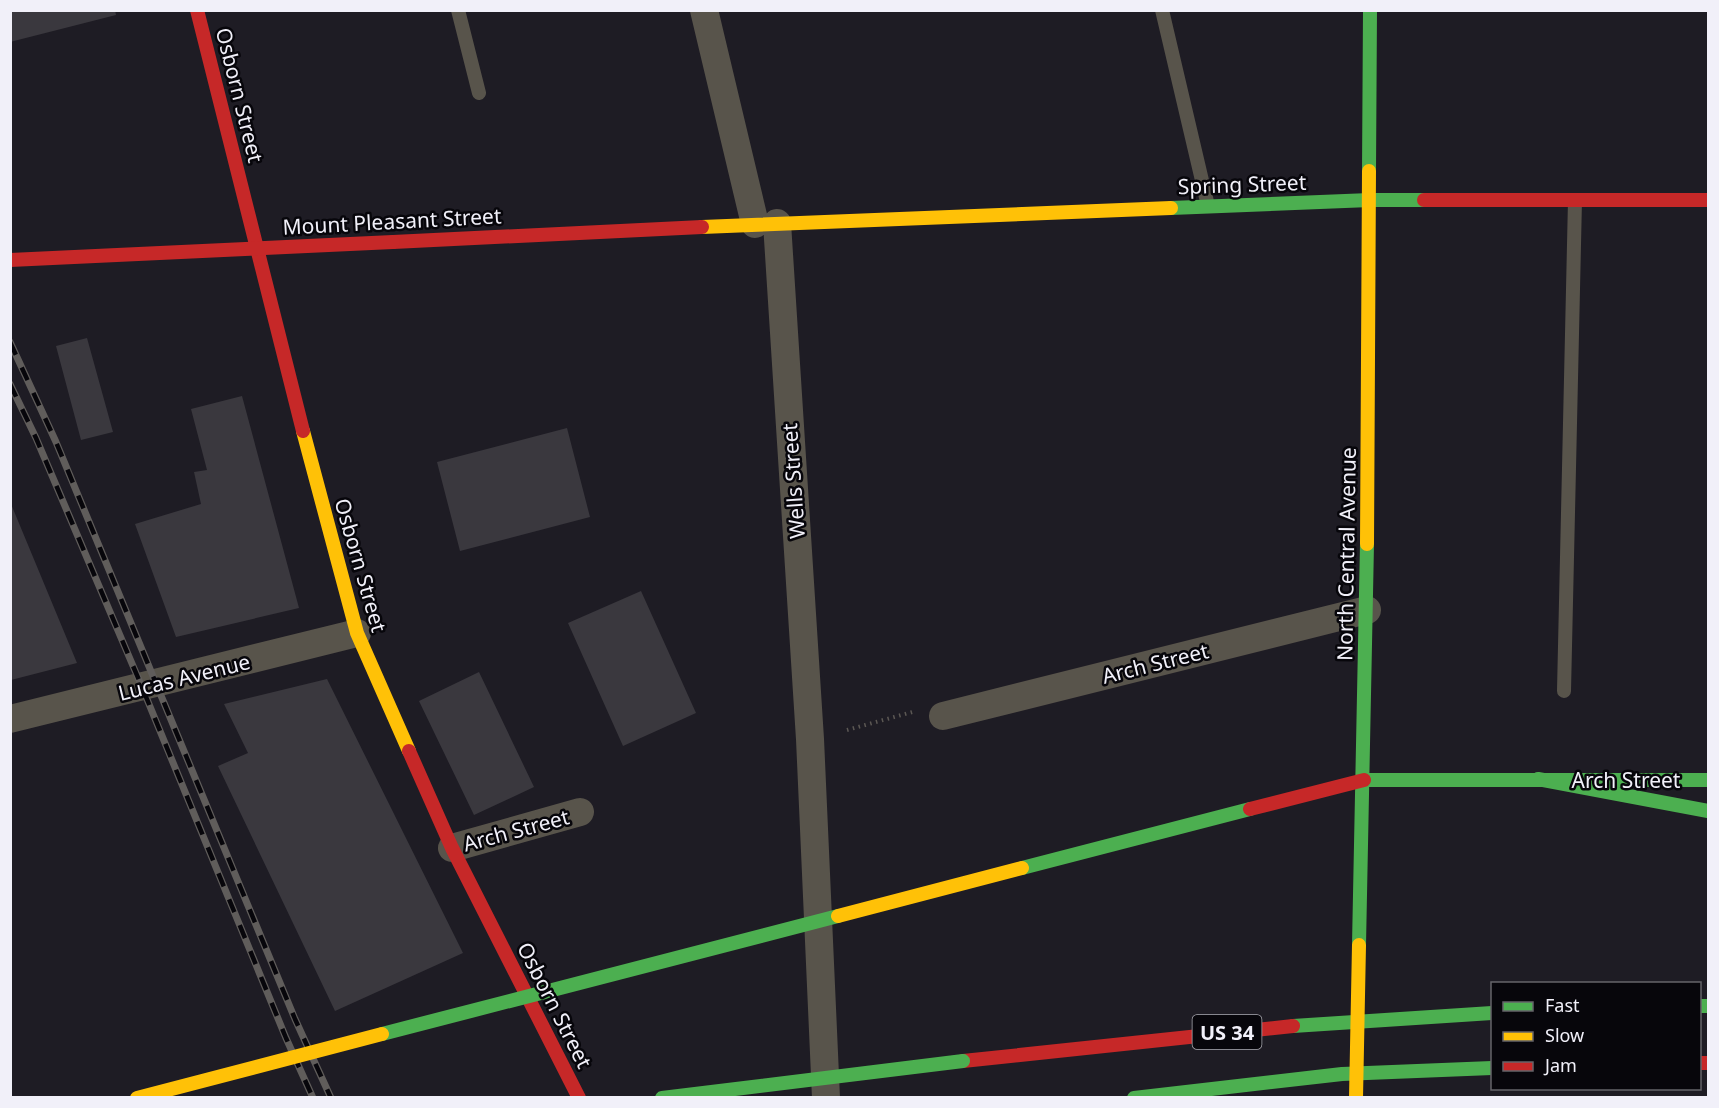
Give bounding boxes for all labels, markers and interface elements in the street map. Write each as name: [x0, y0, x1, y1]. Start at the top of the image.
street label: Osborn Street: [210, 25, 270, 166]
street label: Spring Street: [1177, 168, 1307, 200]
street label: Mount Pleasant Street: [282, 201, 502, 241]
street label: Wells Street: [775, 422, 811, 540]
street label: North Central Avenue: [1330, 447, 1362, 661]
street label: Osborn Street: [329, 495, 394, 636]
street label: Arch Street: [1099, 636, 1212, 690]
street label: Lucas Avenue: [115, 647, 253, 707]
street label: Arch Street: [1572, 766, 1681, 794]
street label: Arch Street: [460, 802, 573, 858]
street label: Osborn Street: [511, 937, 599, 1073]
legend: [1491, 982, 1701, 1090]
text: Fast: [1545, 993, 1580, 1017]
road number: US 34: [1192, 1015, 1262, 1049]
text: Slow: [1545, 1023, 1584, 1047]
text: Jam: [1543, 1053, 1577, 1077]

